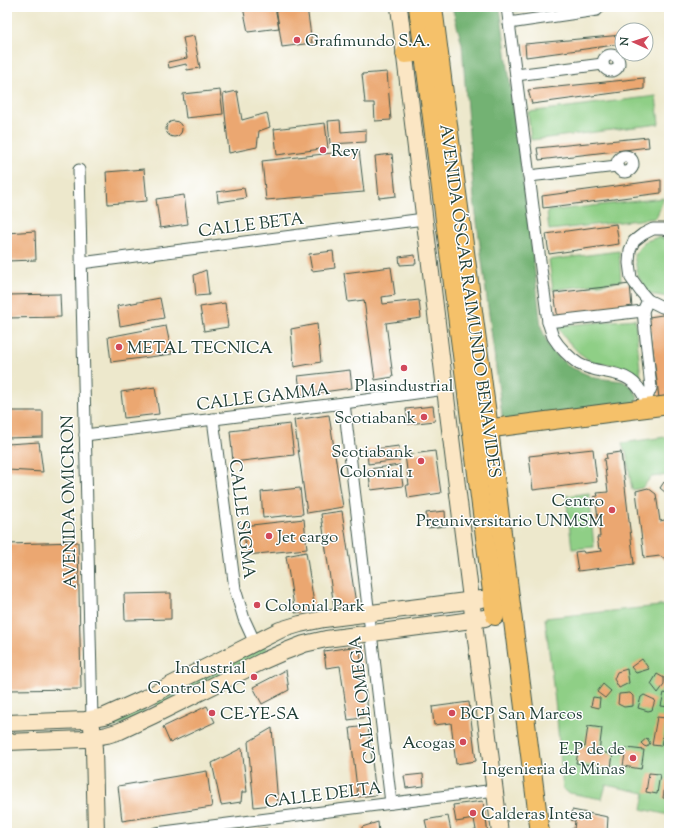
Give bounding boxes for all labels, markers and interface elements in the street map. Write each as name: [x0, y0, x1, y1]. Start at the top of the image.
north arrow: [614, 22, 654, 62]
place label: Grafimundo S.A.: [305, 30, 430, 54]
marker: Grafimundo S.A.: [292, 35, 302, 45]
text: N: [617, 37, 633, 47]
street label: AVENIDA ÓSCAR RAIMUNDO BENAVIDES: [432, 123, 506, 480]
place label: Rey: [331, 140, 359, 164]
marker: Rey: [318, 145, 328, 155]
street label: CALLE BETA: [197, 208, 306, 244]
place label: METAL TECNICA: [127, 337, 273, 361]
marker: METAL TECNICA: [114, 342, 124, 352]
marker: Plasindustrial: [399, 363, 409, 373]
place label: Plasindustrial: [354, 375, 454, 399]
street label: CALLE GAMMA: [195, 378, 331, 418]
place label: Scotiabank: [334, 407, 416, 431]
marker: Scotiabank: [419, 412, 429, 422]
street label: AVENIDA OMICRON: [56, 415, 84, 589]
place label: Scotiabank Colonial 1: [331, 441, 413, 485]
marker: Scotiabank Colonial 1: [416, 456, 426, 466]
street label: CALLE SIGMA: [222, 458, 260, 581]
place label: Centro Preuniversitario UNMSM: [416, 490, 604, 534]
marker: Centro Preuniversitario UNMSM: [607, 505, 617, 515]
place label: Jet cargo: [276, 526, 338, 550]
marker: Jet cargo: [264, 531, 274, 541]
place label: Colonial Park: [265, 595, 365, 619]
marker: Colonial Park: [252, 600, 262, 610]
street label: CALLE OMEGA: [344, 634, 384, 765]
place label: Industrial Control SAC: [148, 657, 246, 701]
marker: Industrial Control SAC: [249, 672, 259, 682]
place label: CE-YE-SA: [220, 703, 300, 727]
place label: BCP San Marcos: [460, 703, 583, 727]
marker: CE-YE-SA: [207, 708, 217, 718]
marker: BCP San Marcos: [447, 708, 457, 718]
place label: Acogas: [402, 732, 455, 756]
marker: Acogas: [458, 737, 468, 747]
place label: E.P de de Ingenieria de Minas: [482, 738, 625, 782]
marker: E.P de de Ingenieria de Minas: [628, 753, 638, 763]
street label: CALLE DELTA: [263, 777, 383, 815]
place label: Calderas Intesa: [481, 803, 593, 827]
marker: Calderas Intesa: [468, 808, 478, 818]

